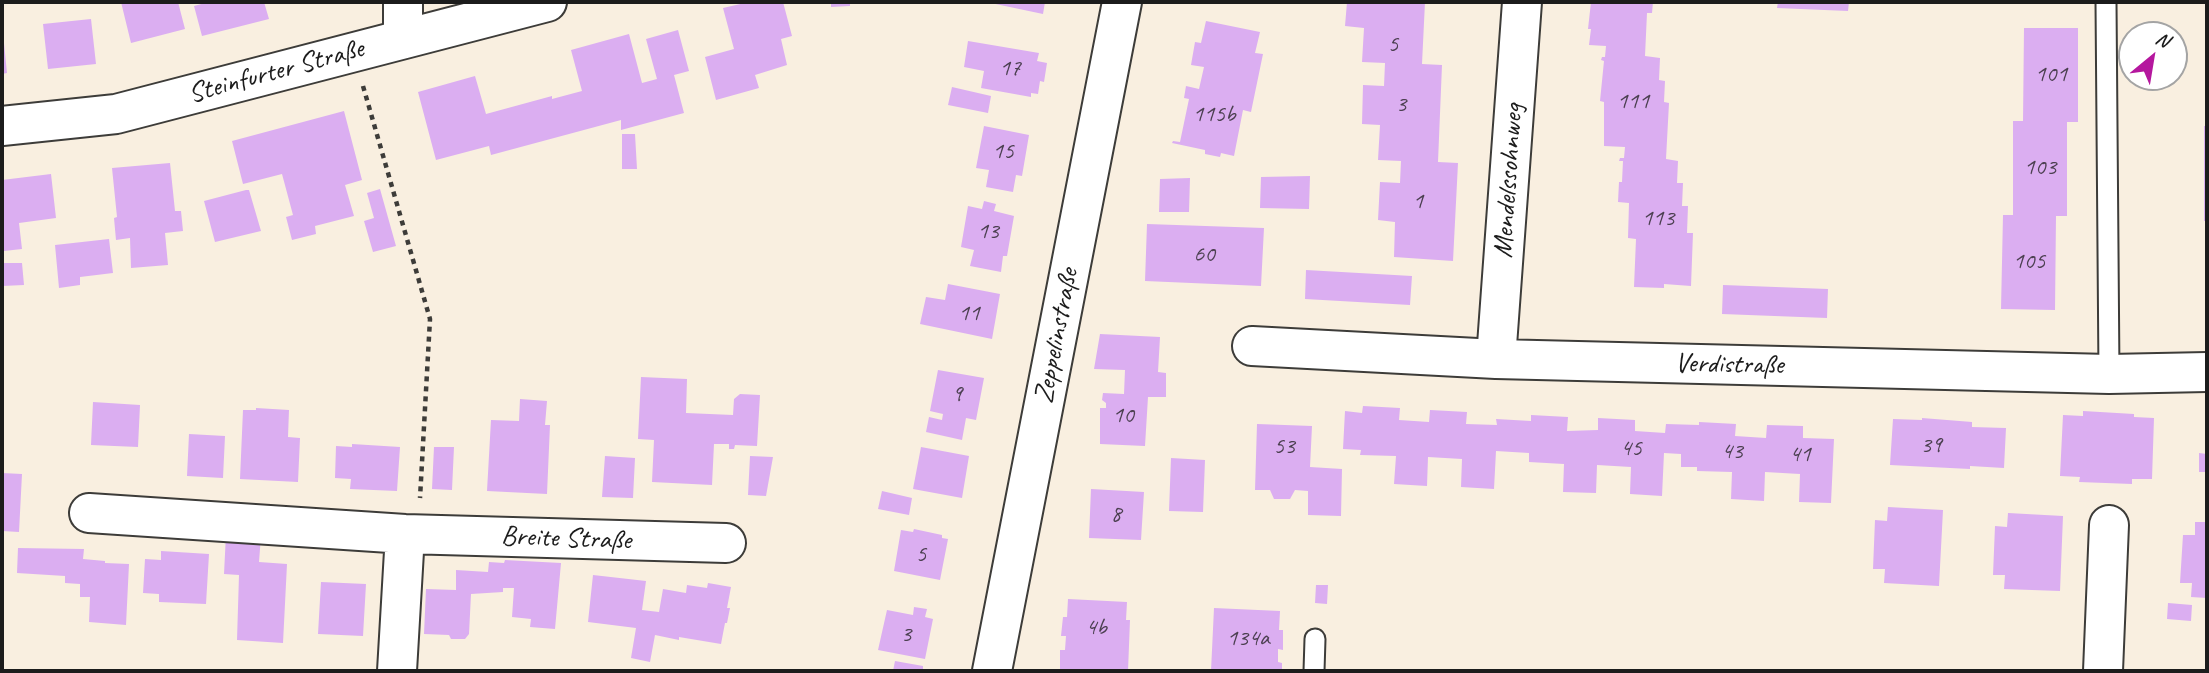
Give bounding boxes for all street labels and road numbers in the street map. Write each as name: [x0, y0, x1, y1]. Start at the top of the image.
street label: Steinfurter Straße: [185, 32, 367, 112]
street label: Mendelssohnweg: [1487, 103, 1531, 259]
street label: Zeppelinstraße: [1027, 266, 1087, 406]
street label: Verdistraße: [1674, 347, 1784, 383]
street label: Breite Straße: [500, 520, 632, 558]

